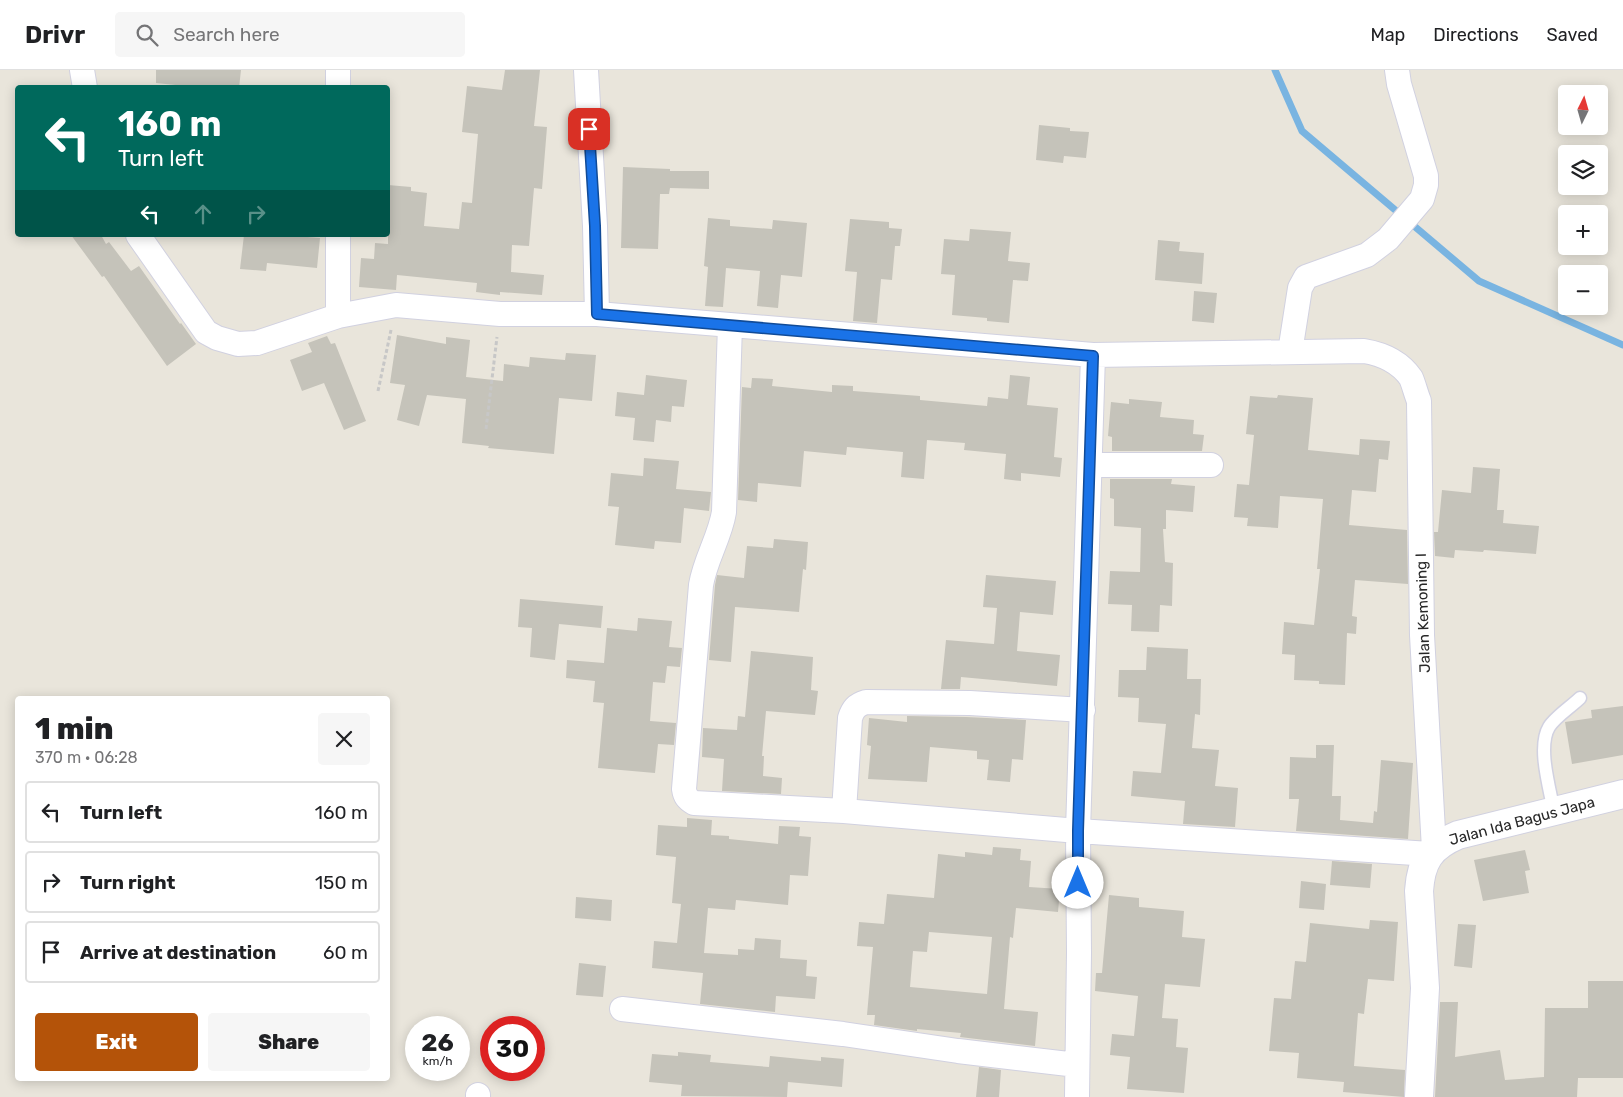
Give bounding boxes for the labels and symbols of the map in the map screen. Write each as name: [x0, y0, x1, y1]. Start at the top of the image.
north arrow: [1558, 85, 1608, 135]
pin: [568, 108, 610, 150]
street label: Jalan Kemoning I: [1412, 553, 1434, 673]
street label: Jalan Ida Bagus Japa: [1447, 793, 1597, 849]
position arrow: [1051, 856, 1103, 908]
speed limit sign: 30: [480, 1016, 545, 1081]

